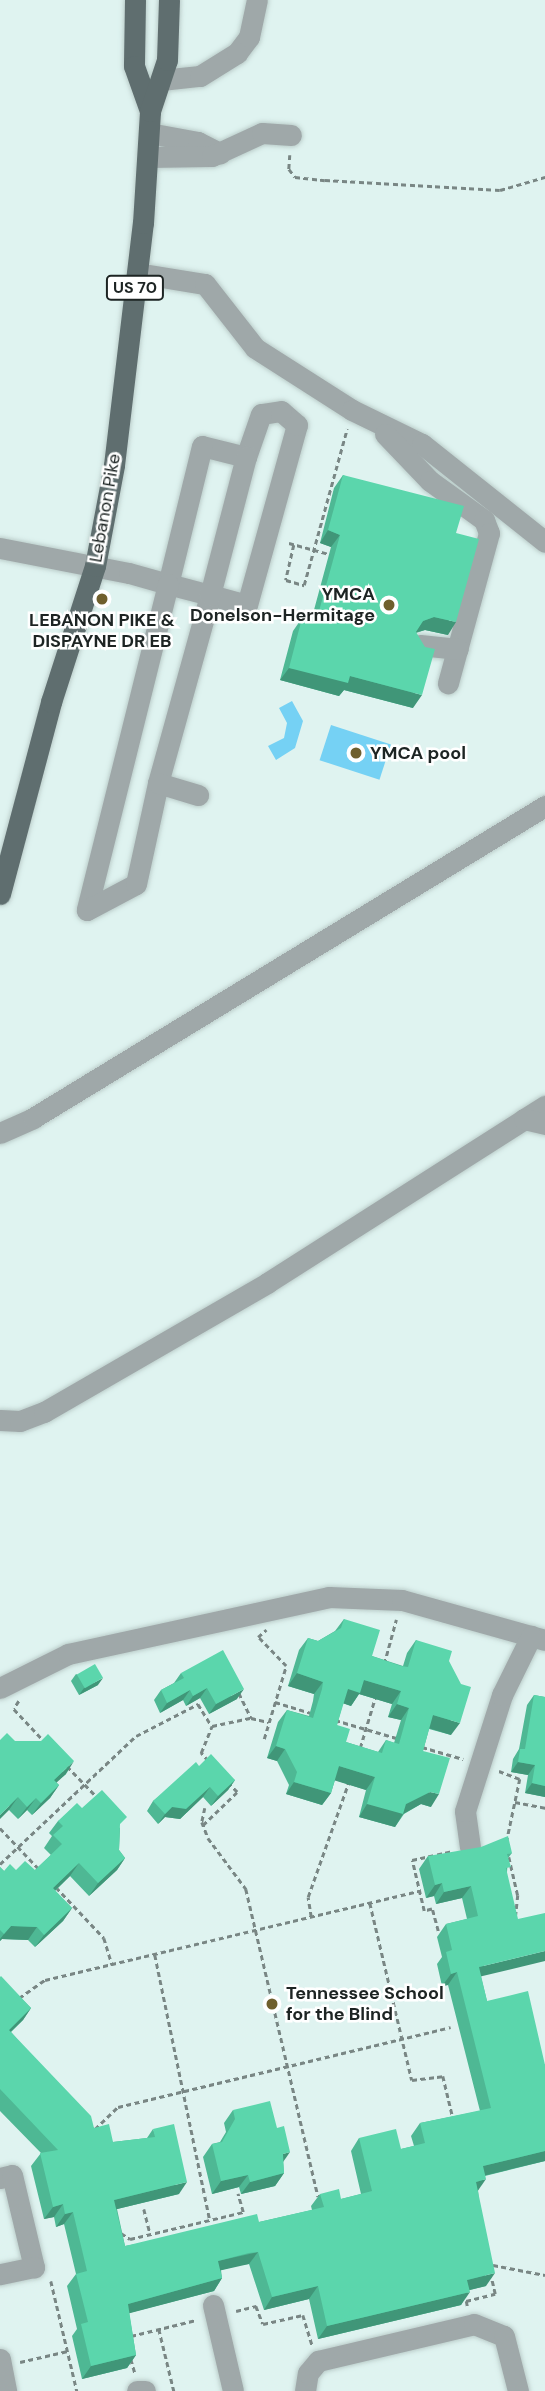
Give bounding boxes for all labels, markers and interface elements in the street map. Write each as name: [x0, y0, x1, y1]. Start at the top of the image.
road number: US 70: [105, 276, 165, 300]
street label: Lebanon Pike: [85, 452, 125, 564]
place label: YMCA Donelson-Hermitage: [190, 584, 375, 626]
marker: LEBANON PIKE & DISPAYNE DR EB: [94, 591, 110, 607]
marker: YMCA Donelson-Hermitage: [381, 597, 397, 613]
place label: LEBANON PIKE & DISPAYNE DR EB: [29, 610, 175, 652]
place label: YMCA pool: [370, 742, 466, 764]
marker: YMCA pool: [348, 745, 364, 761]
place label: Tennessee School for the Blind: [286, 1983, 444, 2025]
marker: Tennessee School for the Blind: [264, 1996, 280, 2012]

